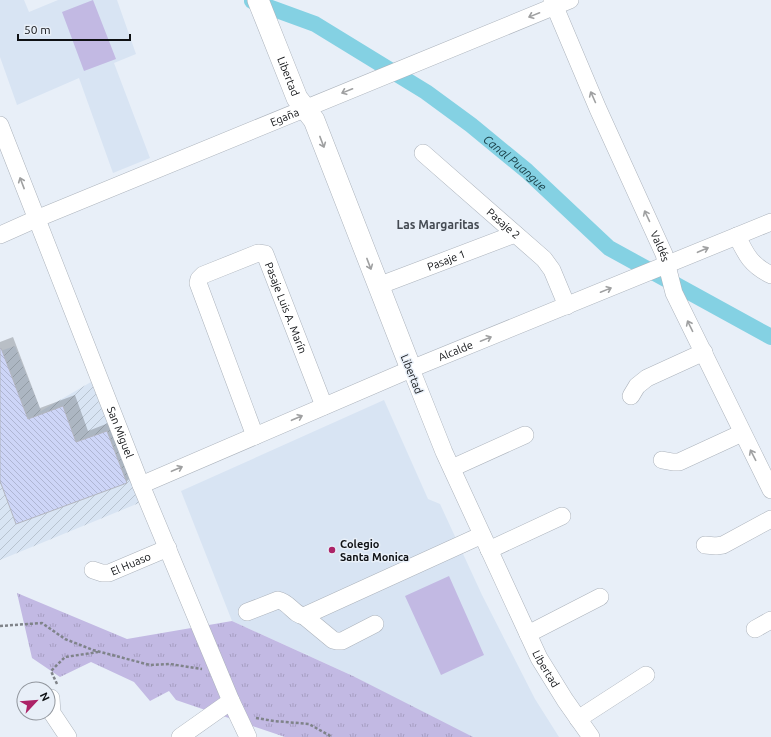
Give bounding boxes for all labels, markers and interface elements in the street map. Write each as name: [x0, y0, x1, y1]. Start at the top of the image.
one-way arrow: [528, 11, 540, 19]
scale bar: [18, 16, 130, 42]
text: 50 m: [24, 23, 51, 36]
street label: Libertad: [275, 55, 302, 98]
one-way arrow: [342, 88, 354, 95]
one-way arrow: [589, 92, 596, 104]
street label: Egaña: [268, 106, 301, 128]
water label: Canal Puangue: [481, 132, 550, 193]
one-way arrow: [319, 136, 327, 148]
one-way arrow: [18, 177, 25, 189]
street label: Pasaje 2: [484, 206, 523, 241]
one-way arrow: [643, 210, 650, 222]
district label: Las Margaritas: [397, 218, 480, 231]
street label: Valdés: [648, 229, 672, 263]
one-way arrow: [697, 245, 709, 253]
street label: Pasaje 1: [425, 247, 467, 273]
one-way arrow: [366, 257, 374, 269]
street label: Pasaje Luis A. Marín: [263, 260, 309, 355]
one-way arrow: [599, 285, 611, 293]
one-way arrow: [686, 320, 693, 332]
one-way arrow: [479, 334, 491, 342]
street label: Alcalde: [437, 338, 475, 363]
street label: Libertad: [399, 353, 425, 395]
street label: San Miguel: [105, 405, 136, 460]
one-way arrow: [290, 414, 302, 421]
one-way arrow: [749, 449, 756, 461]
one-way arrow: [171, 465, 183, 473]
place label: Colegio Santa Monica: [340, 538, 409, 563]
marker: Colegio Santa Monica: [327, 545, 337, 555]
street label: El Huaso: [109, 550, 153, 578]
street label: Libertad: [530, 648, 562, 690]
north arrow: [16, 681, 56, 721]
text: N: [38, 690, 52, 703]

